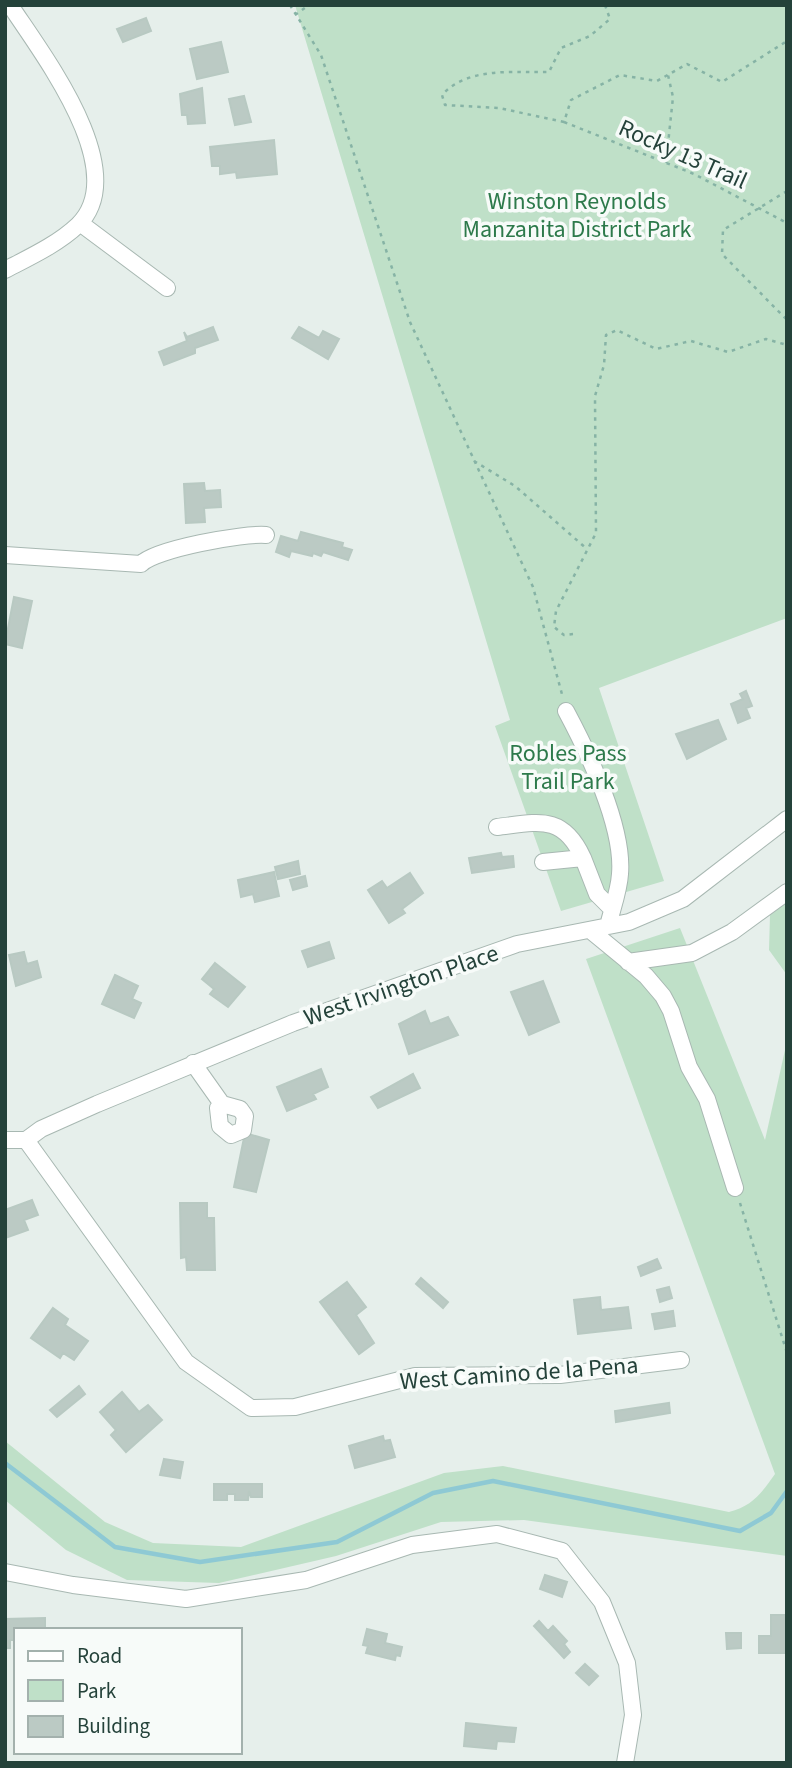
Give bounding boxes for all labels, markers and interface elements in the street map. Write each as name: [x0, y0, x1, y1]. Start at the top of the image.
street label: Rocky 13 Trail: [613, 110, 753, 198]
park label: Winston Reynolds Manzanita District Park: [462, 184, 692, 247]
park label: Robles Pass Trail Park: [509, 736, 627, 799]
street label: West Irvington Place: [299, 936, 503, 1035]
street label: West Camino de la Pena: [399, 1348, 639, 1399]
legend: [14, 1628, 242, 1754]
text: Road: [77, 1641, 122, 1671]
text: Park: [77, 1676, 117, 1706]
text: Building: [77, 1711, 151, 1741]

